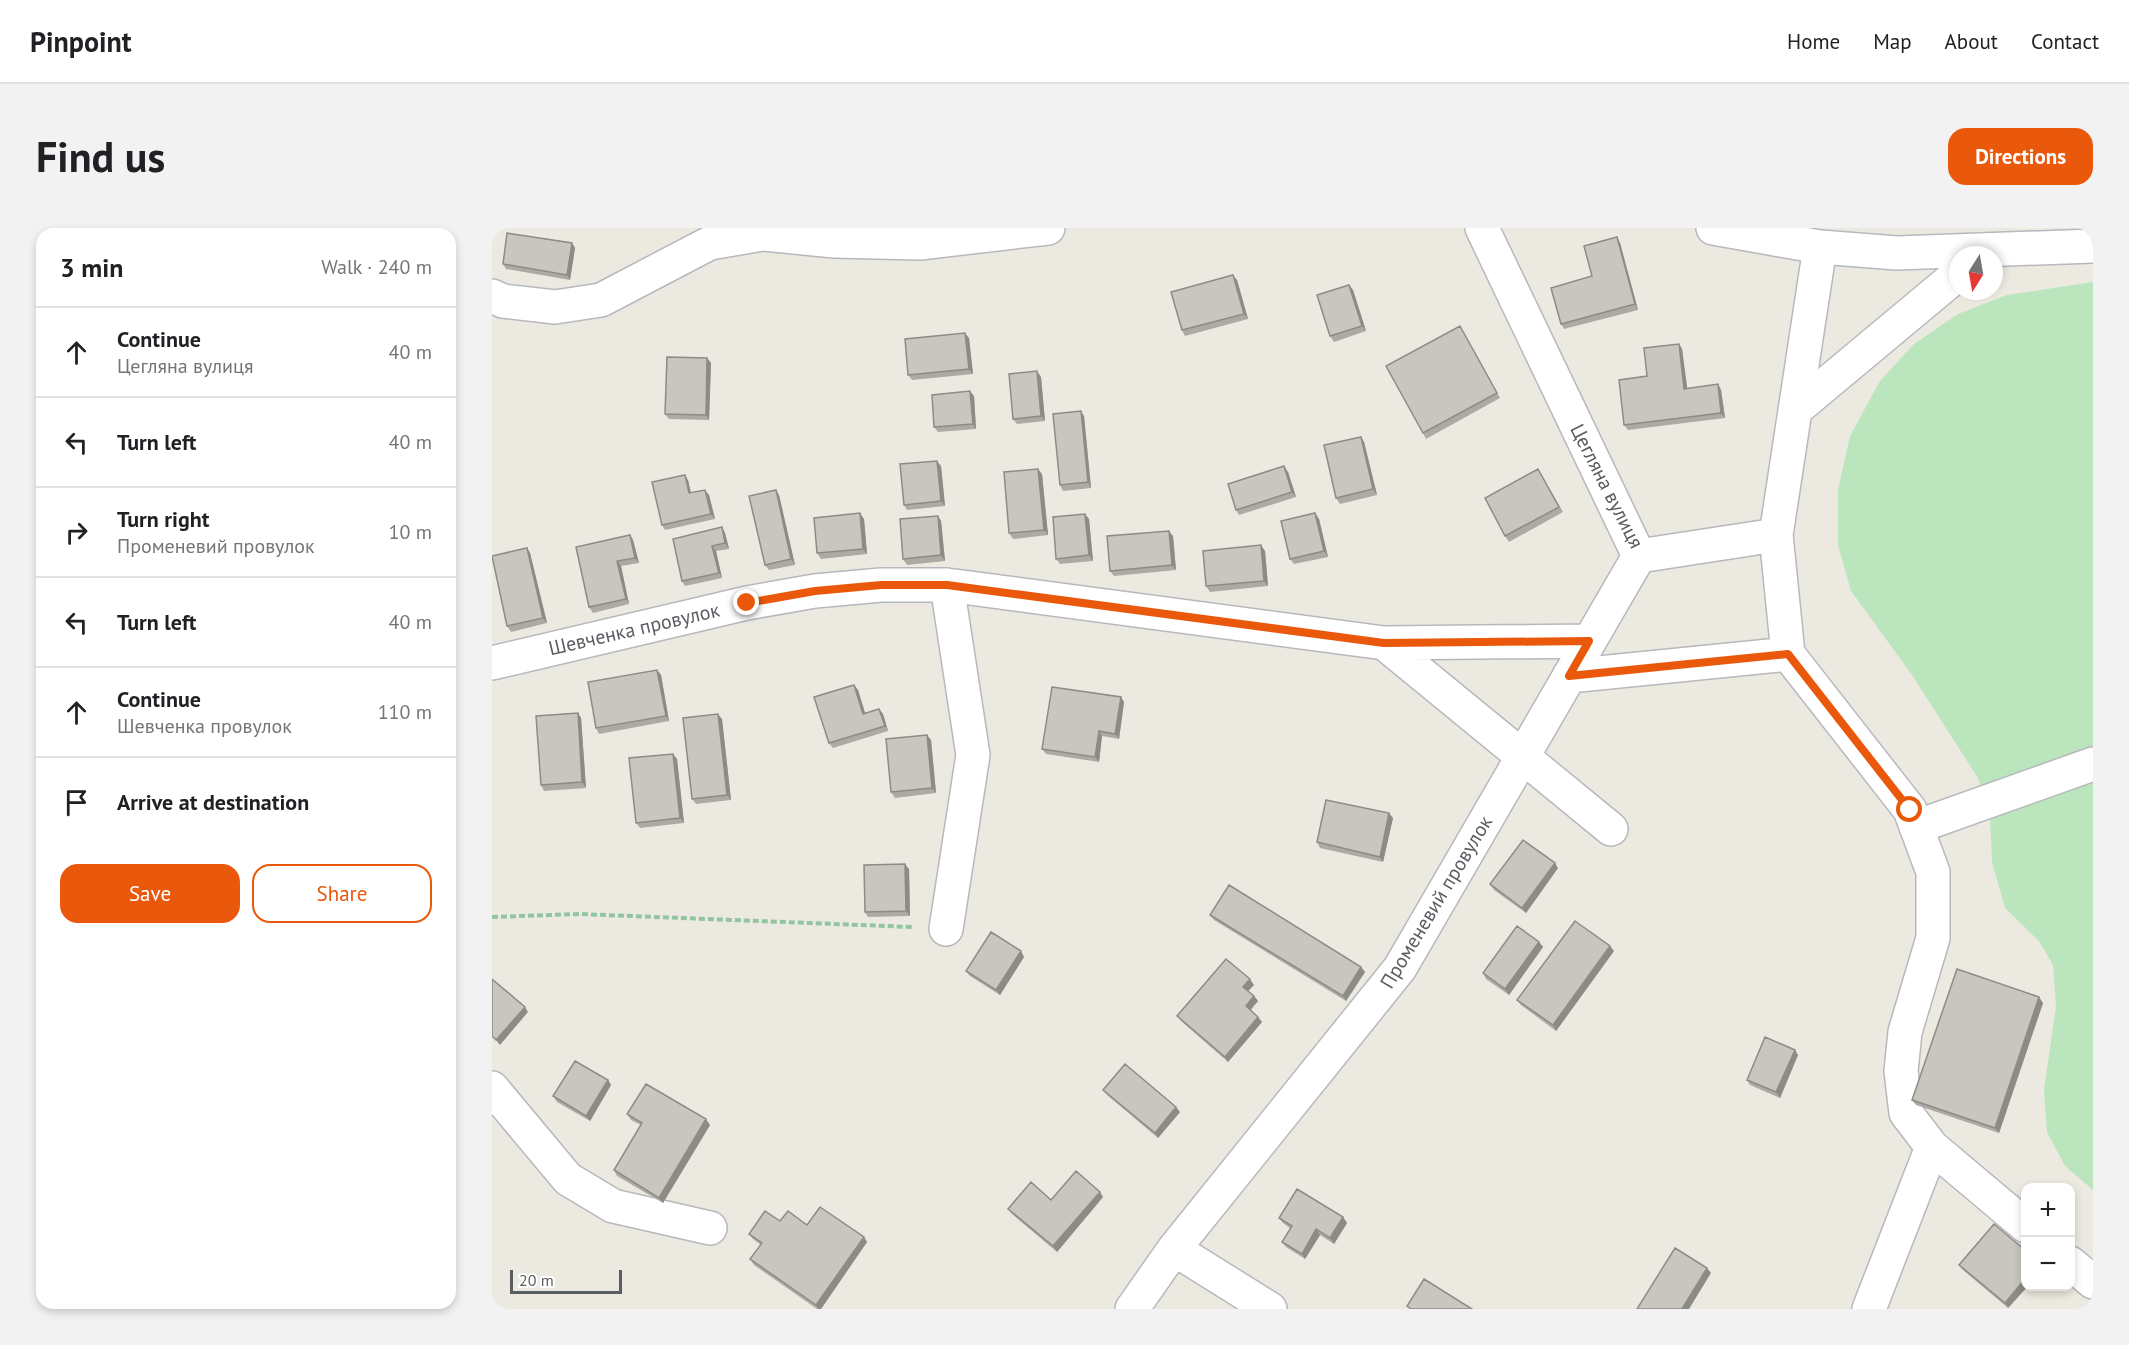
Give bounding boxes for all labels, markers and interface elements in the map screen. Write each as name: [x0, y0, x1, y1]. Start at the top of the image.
text: Pinpoint: [30, 23, 132, 60]
text: Home: [1787, 28, 1840, 55]
text: Map: [1873, 28, 1912, 55]
text: About: [1945, 28, 1998, 55]
text: Contact: [2031, 28, 2099, 55]
button: Directions: [1948, 128, 2093, 185]
text: Find us: [36, 129, 165, 184]
north arrow: [1949, 246, 2003, 300]
text: 3 min: [60, 251, 123, 284]
text: Walk · 240 m: [321, 254, 432, 280]
text: Continue: [117, 325, 201, 353]
icon: ahead: [60, 336, 93, 369]
text: 40 m: [389, 339, 432, 365]
text: Цегляна вулиця: [117, 353, 253, 379]
street label: Цегляна вулиця: [1564, 419, 1650, 553]
icon: left: [60, 426, 93, 459]
text: Turn left: [117, 428, 197, 456]
text: 40 m: [389, 429, 432, 455]
text: Turn right: [117, 505, 209, 533]
icon: right: [60, 516, 93, 549]
text: 10 m: [389, 519, 432, 545]
text: Променевий провулок: [117, 533, 315, 559]
route end: [733, 589, 759, 615]
street label: Шевченка провулок: [546, 597, 723, 661]
icon: left: [60, 606, 93, 639]
text: Turn left: [117, 608, 197, 636]
text: 40 m: [389, 609, 432, 635]
text: Continue: [117, 685, 201, 713]
icon: ahead: [60, 696, 93, 729]
text: 110 m: [378, 699, 432, 725]
text: Шевченка провулок: [117, 713, 292, 739]
icon: arrive: [60, 786, 93, 819]
text: Arrive at destination: [117, 788, 309, 816]
route start: [1896, 796, 1922, 822]
street label: Променевий провулок: [1374, 810, 1498, 993]
button: Save: [60, 864, 240, 923]
button: Share: [252, 864, 432, 923]
map controls: [2021, 1183, 2075, 1291]
button: +: [2021, 1183, 2075, 1237]
button: −: [2021, 1237, 2075, 1291]
scale bar: [510, 1267, 622, 1294]
text: 20 m: [519, 1270, 554, 1290]

